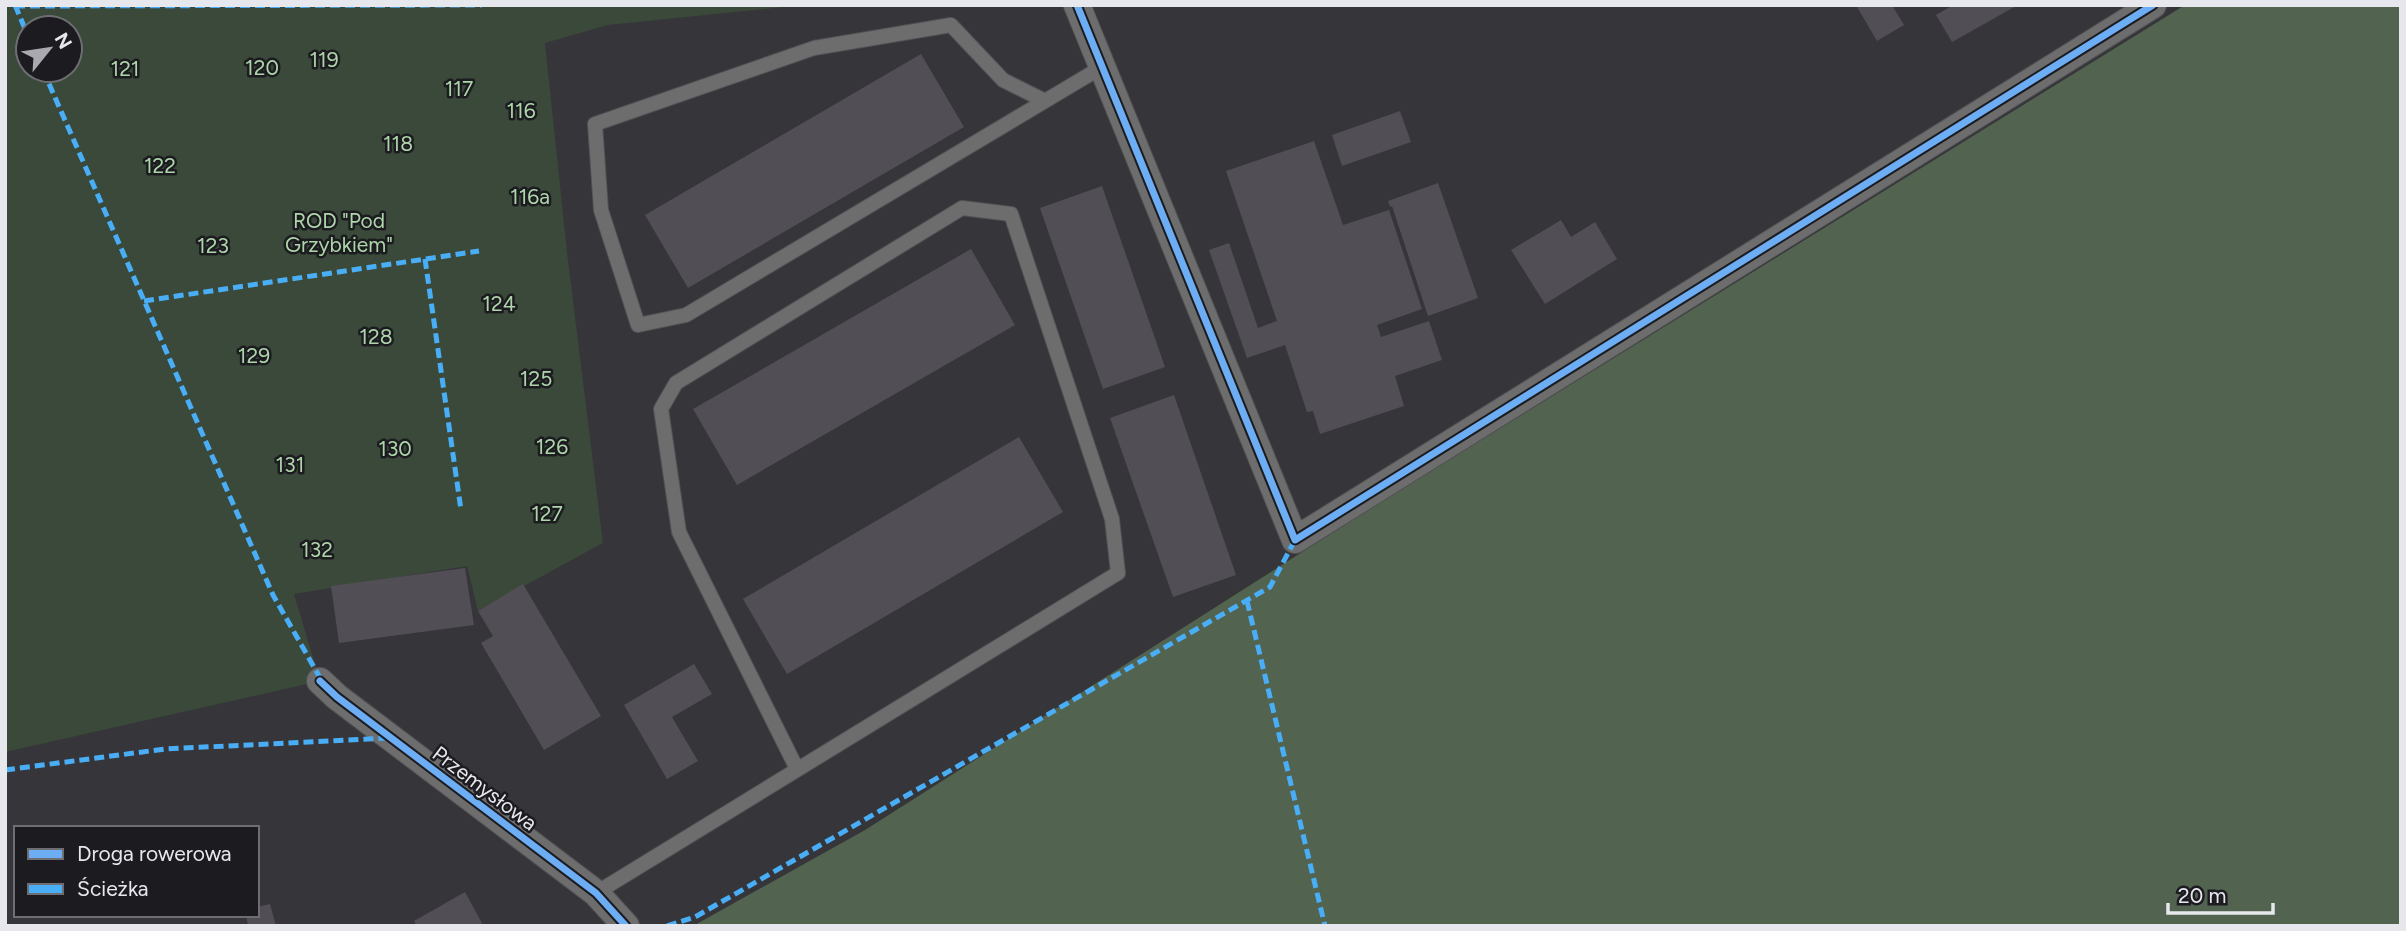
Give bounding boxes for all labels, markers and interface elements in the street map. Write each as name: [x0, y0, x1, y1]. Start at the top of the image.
north arrow: [14, 14, 84, 84]
text: N: [50, 29, 77, 53]
park label: 119: [309, 47, 339, 72]
park label: 120: [245, 55, 279, 80]
park label: 121: [110, 56, 140, 81]
park label: 117: [445, 76, 473, 101]
park label: 116: [506, 98, 536, 123]
park label: 118: [383, 131, 413, 156]
park label: 122: [144, 153, 176, 178]
park label: 116a: [510, 184, 550, 209]
park label: ROD "Pod Grzybkiem": [285, 208, 393, 257]
park label: 123: [197, 233, 229, 258]
park label: 124: [482, 291, 516, 316]
park label: 128: [359, 324, 393, 349]
park label: 129: [238, 343, 270, 368]
park label: 125: [520, 366, 552, 391]
park label: 126: [536, 434, 568, 459]
park label: 130: [378, 436, 412, 461]
park label: 131: [276, 452, 304, 477]
park label: 127: [531, 501, 563, 526]
park label: 132: [301, 537, 333, 562]
street label: Przemysłowa: [428, 741, 542, 835]
legend: [14, 826, 259, 917]
text: Droga rowerowa: [77, 841, 232, 866]
scale bar: [2168, 872, 2273, 916]
text: Ścieżka: [77, 876, 149, 901]
text: 20 m: [2178, 883, 2226, 908]

